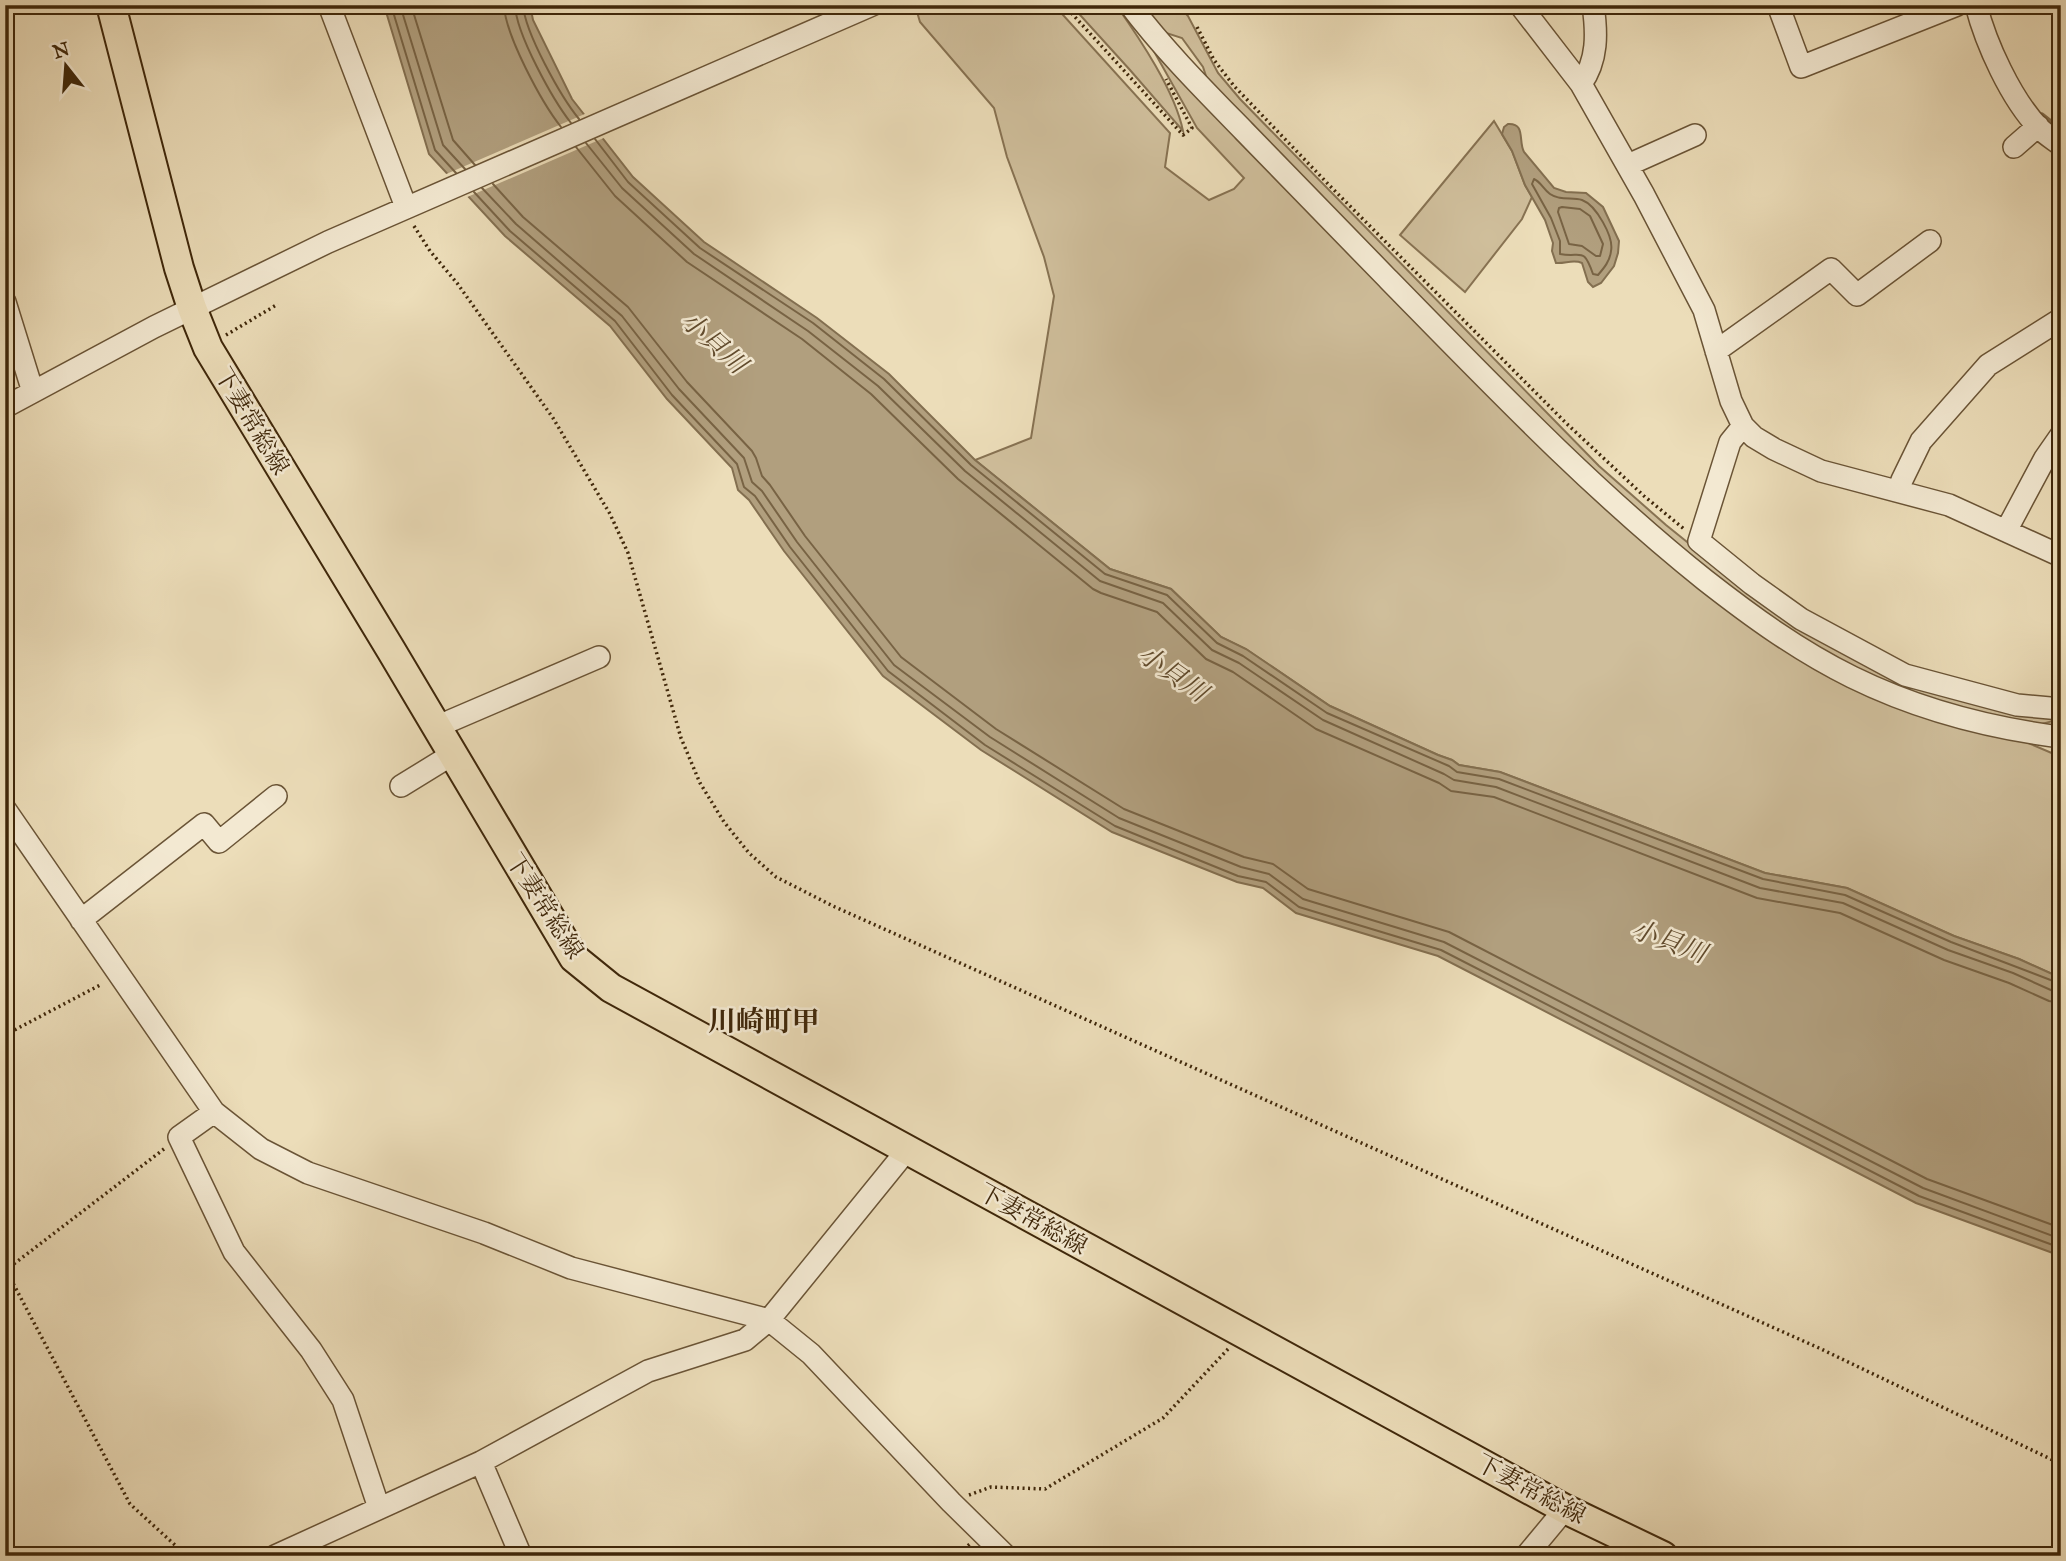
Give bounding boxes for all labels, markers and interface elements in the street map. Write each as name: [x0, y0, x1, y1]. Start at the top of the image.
north arrow: [32, 32, 102, 102]
text: N: [50, 37, 72, 64]
water label: 小貝川: [674, 304, 756, 382]
street label: 下妻常総線: [208, 362, 296, 480]
water label: 小貝川: [1132, 638, 1217, 710]
street label: 下妻常総線: [500, 848, 590, 964]
water label: 小貝川: [1627, 913, 1714, 970]
district label: 川崎町甲: [708, 1004, 820, 1039]
street label: 下妻常総線: [973, 1177, 1093, 1261]
street label: 下妻常総線: [1471, 1448, 1591, 1530]

